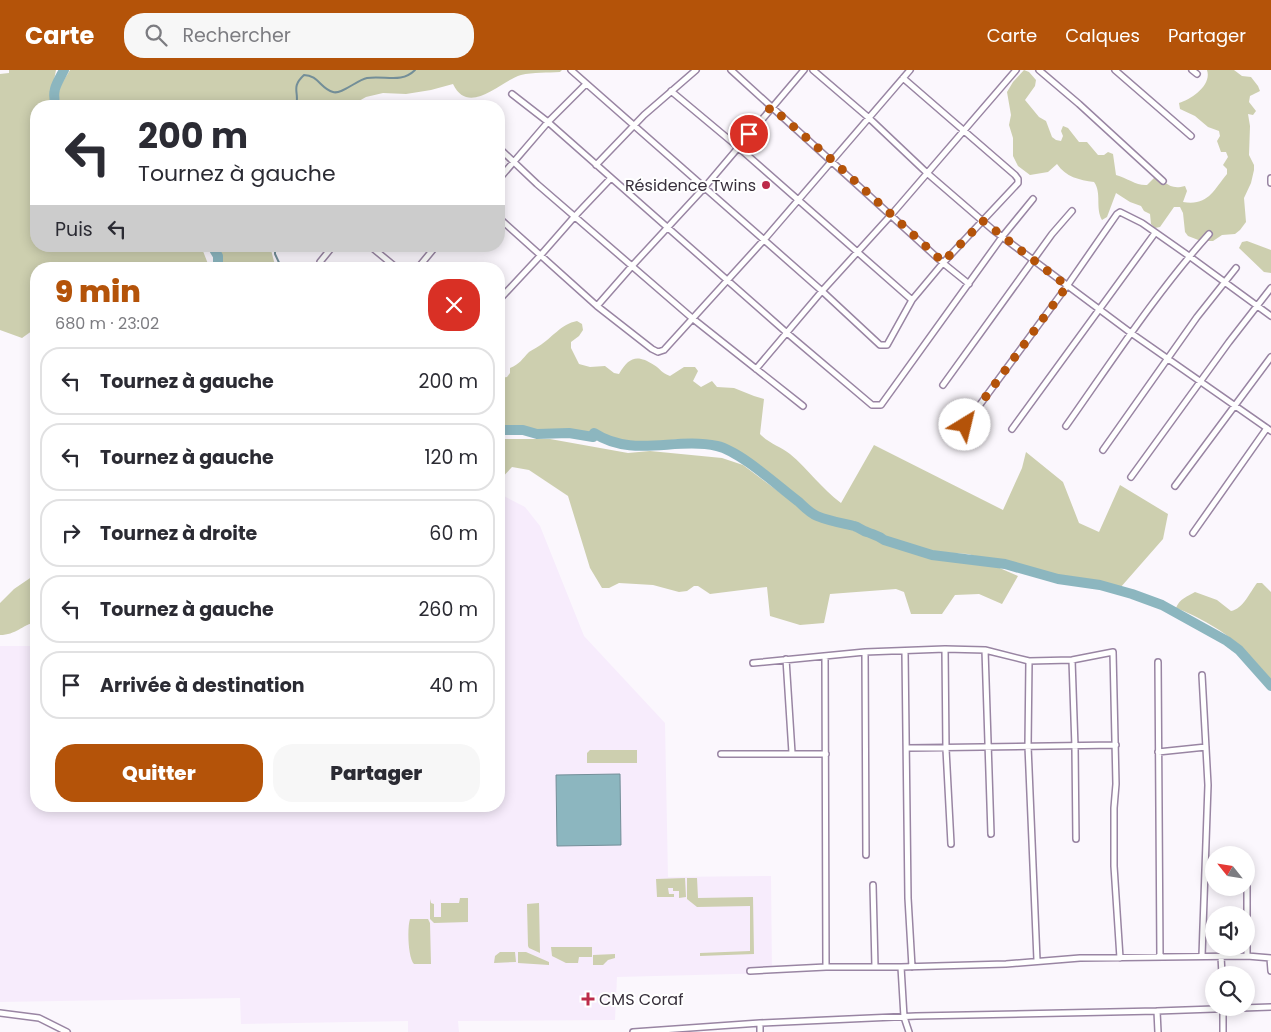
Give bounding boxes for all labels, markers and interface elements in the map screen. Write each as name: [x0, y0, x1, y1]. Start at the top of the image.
search box: [124, 13, 474, 58]
text: Carte: [25, 19, 94, 52]
icon: search: [142, 21, 170, 49]
text: Rechercher: [182, 22, 291, 49]
text: Carte: [987, 23, 1037, 48]
text: Calques: [1065, 23, 1140, 48]
text: Partager: [1168, 23, 1246, 48]
text: 200 m: [138, 111, 248, 160]
pin: [728, 113, 770, 155]
icon: left: [55, 120, 120, 185]
icon: arrive: [735, 120, 763, 148]
text: Tournez à gauche: [138, 158, 336, 189]
place label: Résidence Twins: [625, 174, 756, 197]
marker: Résidence Twins: [760, 179, 772, 191]
icon: left: [103, 215, 131, 243]
text: Puis: [55, 216, 93, 243]
text: 9 min: [55, 270, 141, 313]
button: close: [428, 279, 480, 331]
text: 680 m · 23:02: [55, 312, 159, 335]
icon: left: [57, 367, 85, 395]
text: Tournez à gauche: [100, 368, 274, 395]
text: 200 m: [419, 368, 478, 395]
position arrow: [938, 398, 990, 450]
icon: left: [57, 443, 85, 471]
text: Tournez à gauche: [100, 444, 274, 471]
text: 120 m: [424, 444, 478, 471]
icon: right: [57, 519, 85, 547]
text: Tournez à droite: [100, 520, 257, 547]
text: 60 m: [429, 520, 478, 547]
icon: left: [57, 595, 85, 623]
text: Tournez à gauche: [100, 596, 274, 623]
text: 260 m: [418, 596, 478, 623]
icon: arrive: [57, 671, 85, 699]
text: Arrivée à destination: [100, 672, 305, 699]
text: 40 m: [429, 672, 478, 699]
button: Quitter: [55, 744, 263, 802]
button: Partager: [273, 744, 480, 802]
north arrow: [1205, 846, 1255, 896]
map controls: [1205, 846, 1255, 1016]
button: sound: [1205, 906, 1255, 956]
button: search: [1205, 966, 1255, 1016]
place label: CMS Coraf: [599, 988, 683, 1011]
marker: CMS Coraf: [581, 992, 595, 1006]

